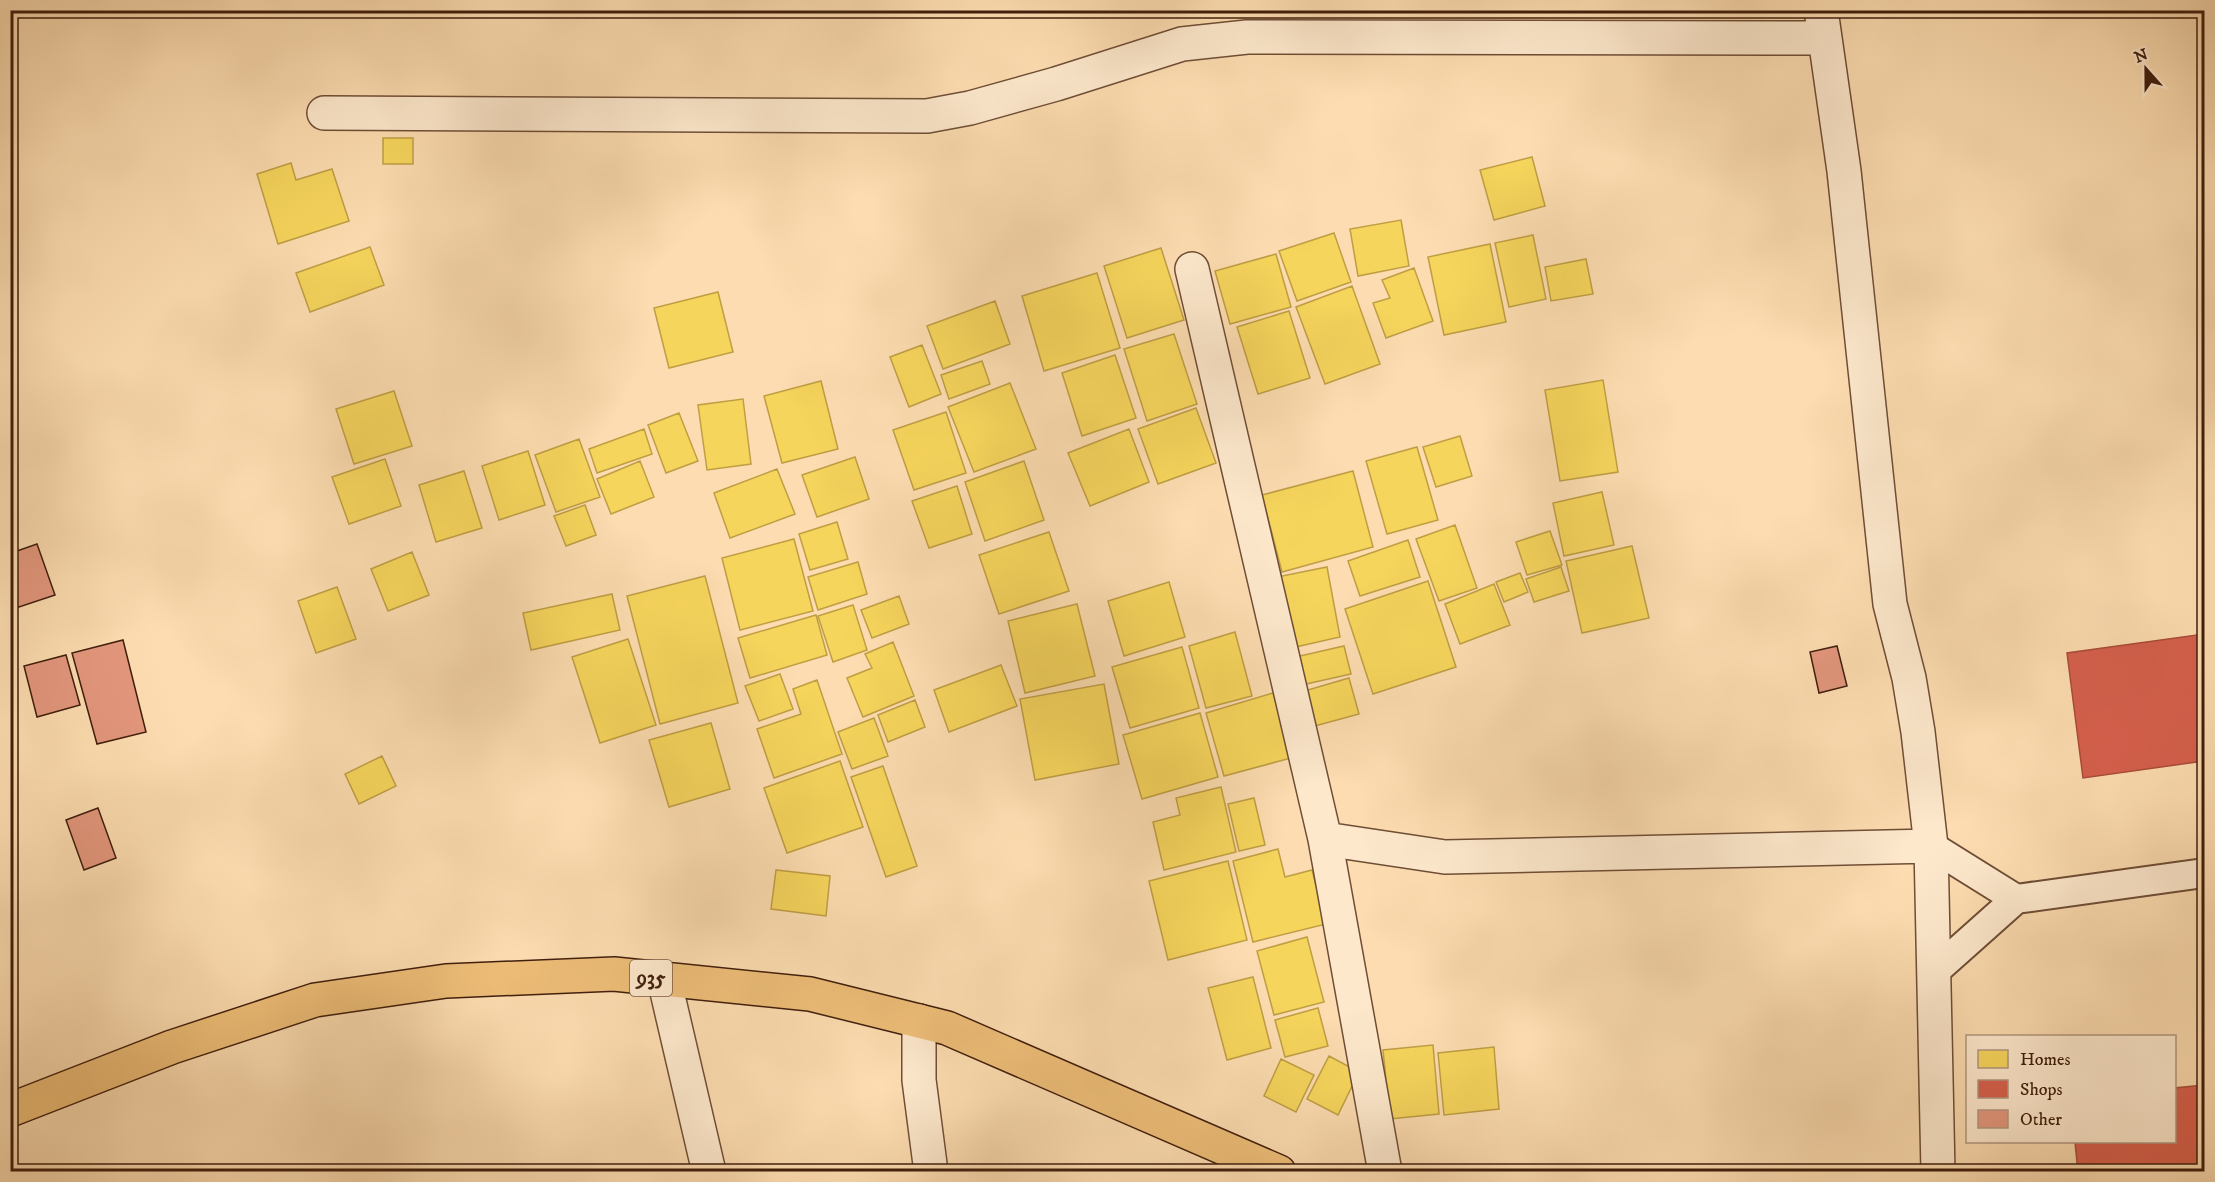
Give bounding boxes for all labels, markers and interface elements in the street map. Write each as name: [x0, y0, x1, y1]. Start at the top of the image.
north arrow: [2116, 39, 2176, 99]
text: N: [2131, 44, 2151, 68]
road number: 935: [630, 960, 672, 996]
legend: [1966, 1035, 2176, 1143]
text: Homes: [2020, 1049, 2071, 1071]
text: Shops: [2020, 1079, 2063, 1101]
text: Other: [2020, 1109, 2062, 1131]

